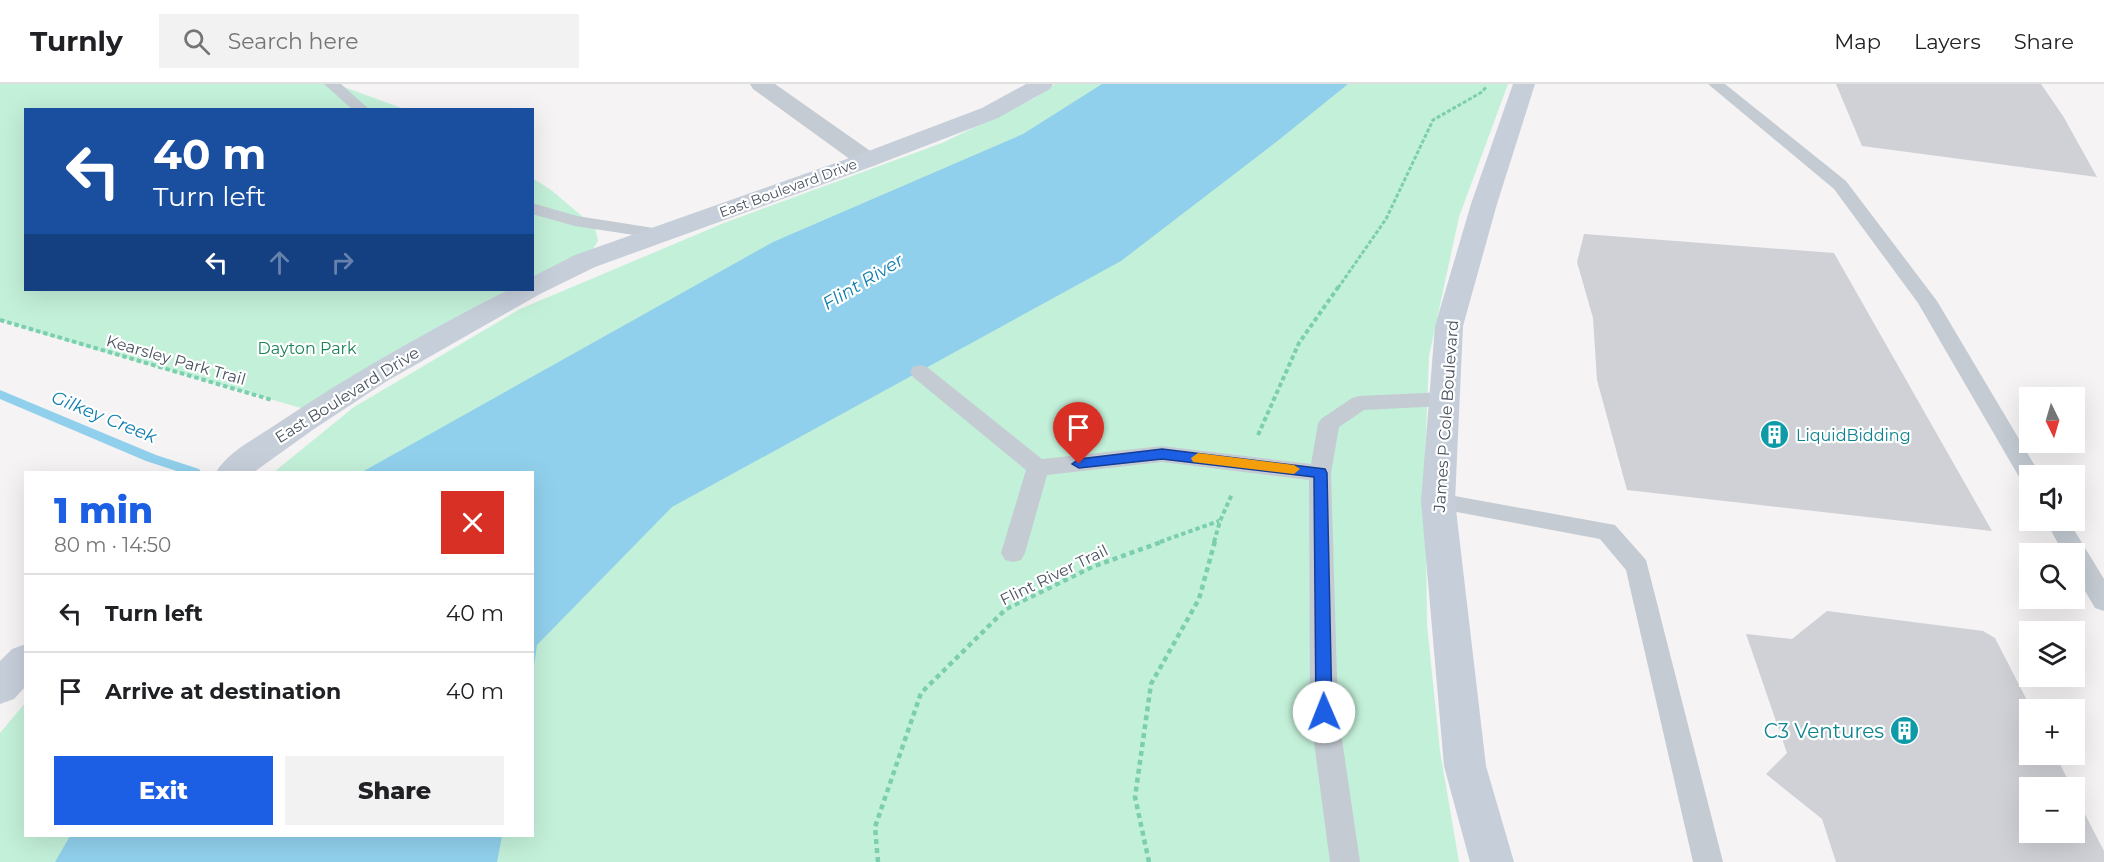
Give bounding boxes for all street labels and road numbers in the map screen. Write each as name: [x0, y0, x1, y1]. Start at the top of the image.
street label: East Boulevard Drive: [717, 155, 859, 221]
street label: James P Cole Boulevard: [1430, 319, 1462, 514]
street label: Kearsley Park Trail: [104, 331, 248, 389]
street label: East Boulevard Drive: [272, 343, 422, 447]
street label: Flint River Trail: [997, 541, 1111, 609]

